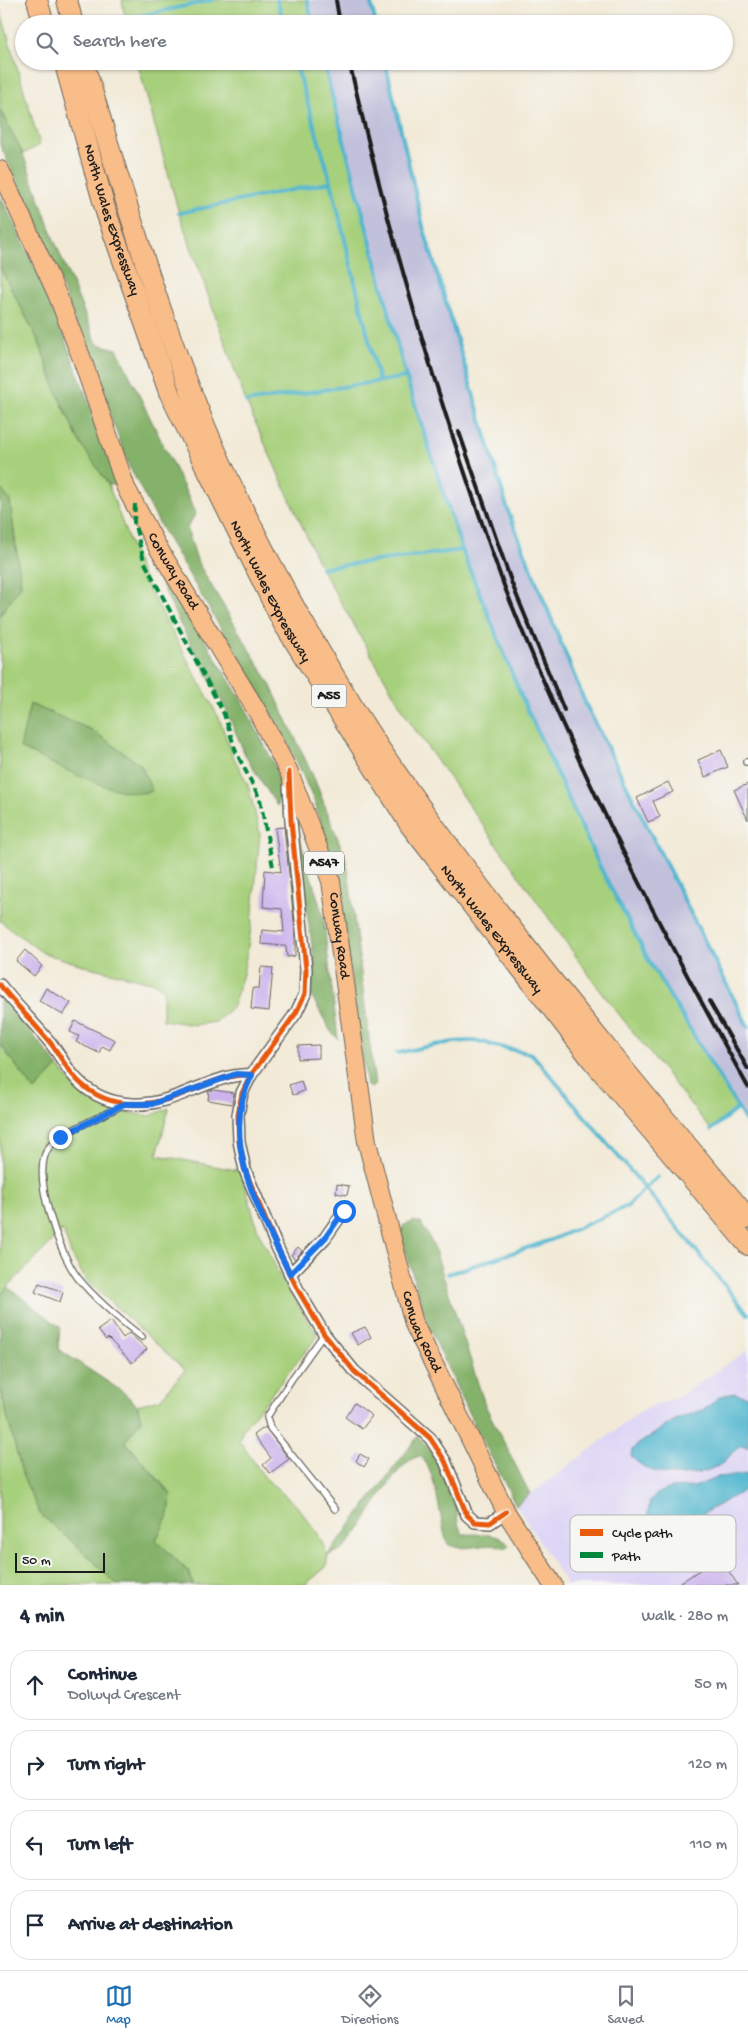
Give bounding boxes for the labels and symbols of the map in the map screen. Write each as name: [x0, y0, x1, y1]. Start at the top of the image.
street label: North Wales Expressway: [79, 142, 144, 299]
street label: North Wales Expressway: [225, 518, 315, 666]
street label: Conway Road: [143, 530, 203, 614]
road number: A55: [312, 684, 346, 708]
road number: A547: [304, 851, 344, 874]
street label: North Wales Expressway: [436, 862, 547, 998]
street label: Conway Road: [324, 891, 354, 981]
route end: [49, 1126, 72, 1149]
route start: [333, 1200, 356, 1223]
street label: Conway Road: [397, 1289, 446, 1377]
legend: [570, 1515, 736, 1572]
text: Cycle path: [612, 1526, 673, 1543]
text: Path: [611, 1549, 641, 1566]
scale bar: [15, 1550, 105, 1573]

